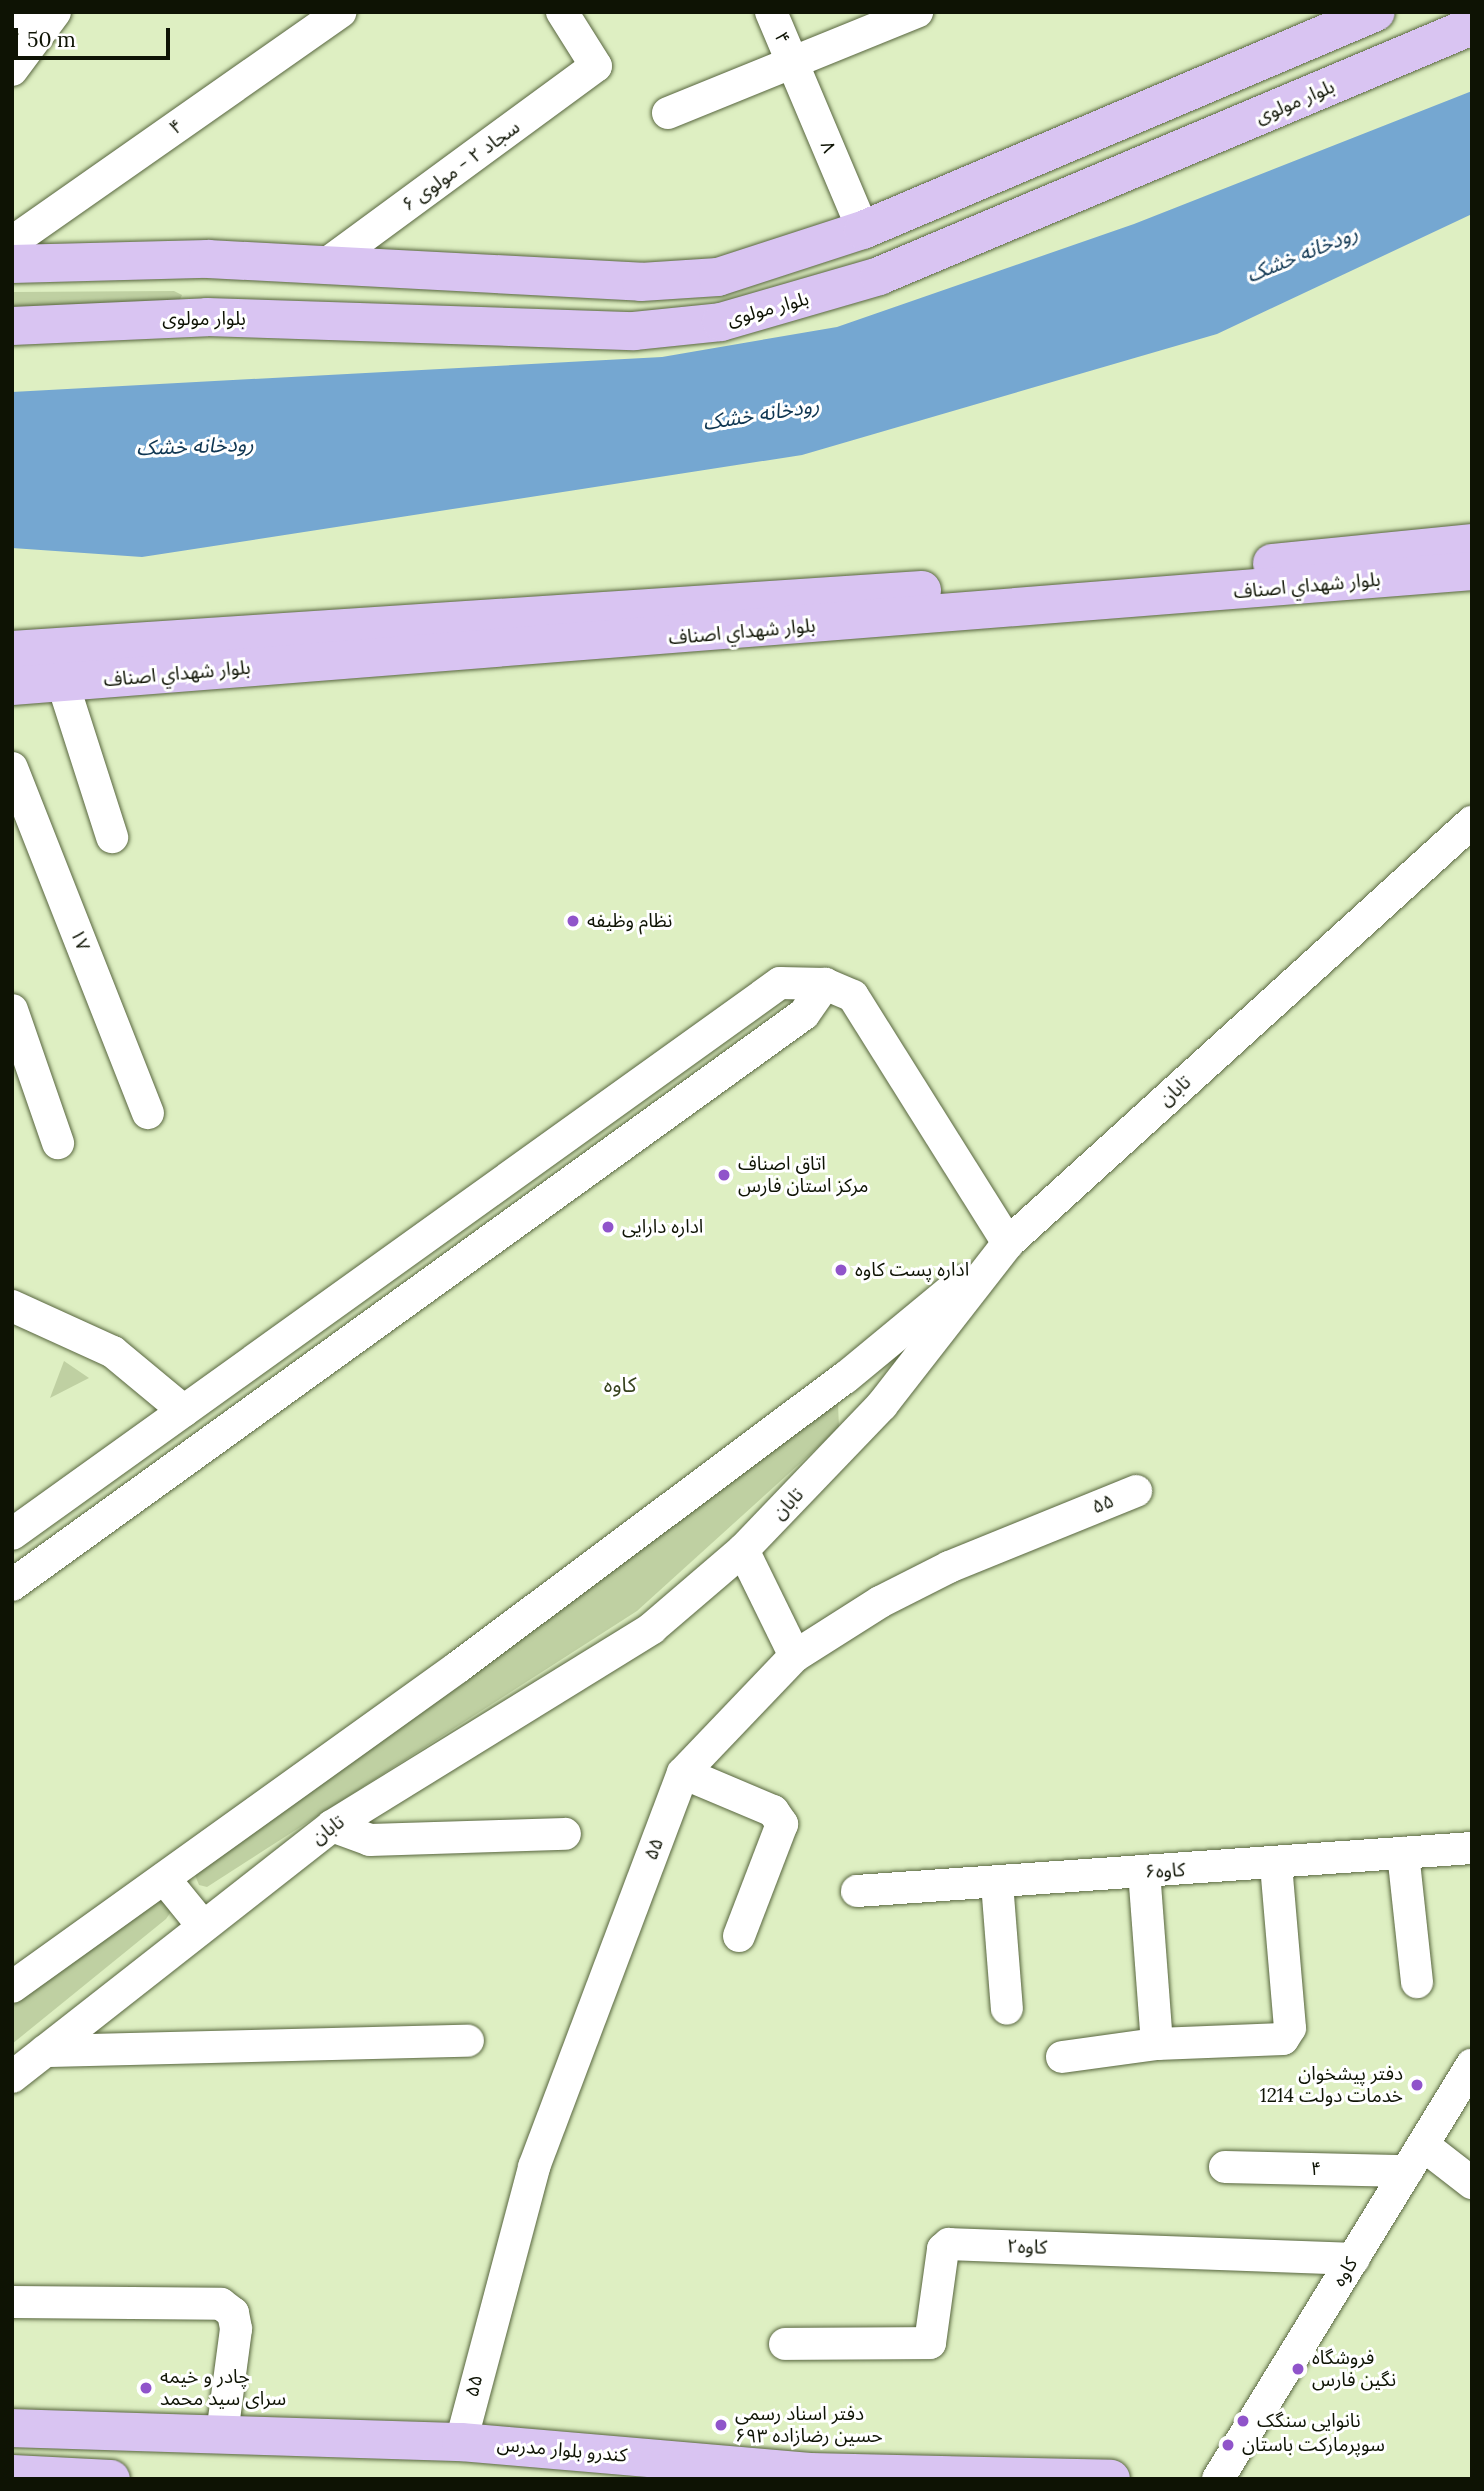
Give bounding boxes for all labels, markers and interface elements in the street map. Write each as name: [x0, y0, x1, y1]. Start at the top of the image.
scale bar: [18, 14, 173, 58]
text: 50 m: [27, 26, 76, 53]
street label: ۴: [769, 29, 795, 47]
street label: بلوار مولوی: [1252, 75, 1338, 129]
street label: ۴: [165, 115, 187, 139]
street label: سجاد ۲ - مولوی ۶: [398, 116, 524, 216]
street label: ۸: [815, 138, 841, 156]
water label: رودخانه خشک: [1243, 220, 1361, 288]
street label: بلوار مولوی: [725, 287, 811, 331]
street label: بلوار مولوی: [162, 308, 246, 330]
water label: رودخانه خشک: [701, 392, 821, 436]
water label: رودخانه خشک: [136, 431, 254, 461]
street label: بلوار شهداي اصناف: [1233, 568, 1381, 604]
street label: بلوار شهداي اصناف: [668, 614, 816, 650]
street label: بلوار شهداي اصناف: [103, 656, 251, 692]
place label: نظام وظیفه: [587, 910, 672, 932]
marker: نظام وظیفه: [565, 913, 581, 929]
street label: ۱۷: [65, 926, 95, 954]
street label: تابان: [1154, 1071, 1196, 1111]
place label: اتاق اصناف مرکز استان فارس: [738, 1153, 869, 1197]
marker: اتاق اصناف مرکز استان فارس: [716, 1167, 732, 1183]
place label: اداره دارایی: [622, 1216, 703, 1238]
marker: اداره دارایی: [600, 1219, 616, 1235]
place label: اداره پست کاوه: [855, 1259, 969, 1281]
marker: اداره پست کاوه: [833, 1262, 849, 1278]
district label: کاوه: [604, 1372, 636, 1398]
street label: تابان: [768, 1484, 808, 1524]
street label: ۵۵: [1089, 1489, 1117, 1519]
street label: تابان: [307, 1811, 349, 1849]
street label: ۵۵: [639, 1835, 669, 1863]
street label: کاوه۶: [1144, 1859, 1186, 1883]
place label: دفتر پیشخوان خدمات دولت 1214: [1260, 2063, 1403, 2107]
marker: دفتر پیشخوان خدمات دولت 1214: [1409, 2077, 1425, 2093]
street label: ۴: [1310, 2158, 1322, 2180]
street label: کاوه۲: [1006, 2235, 1048, 2259]
street label: کاوه: [1328, 2253, 1362, 2291]
place label: فروشگاه نگین فارس: [1312, 2347, 1396, 2391]
marker: فروشگاه نگین فارس: [1290, 2361, 1306, 2377]
place label: چادر و خیمه سرای سید محمد: [160, 2366, 286, 2410]
street label: ۵۵: [460, 2373, 488, 2399]
marker: چادر و خیمه سرای سید محمد: [138, 2380, 154, 2396]
place label: دفتر اسناد رسمی ۶۹۳ حسین رضازاده: [735, 2403, 883, 2447]
place label: نانوایی سنگک: [1257, 2410, 1360, 2432]
marker: نانوایی سنگک: [1235, 2413, 1251, 2429]
marker: دفتر اسناد رسمی ۶۹۳ حسین رضازاده: [713, 2417, 729, 2433]
street label: کندرو بلوار مدرس: [496, 2433, 628, 2467]
place label: سوپرمارکت باستان: [1242, 2434, 1385, 2456]
marker: سوپرمارکت باستان: [1220, 2437, 1236, 2453]

